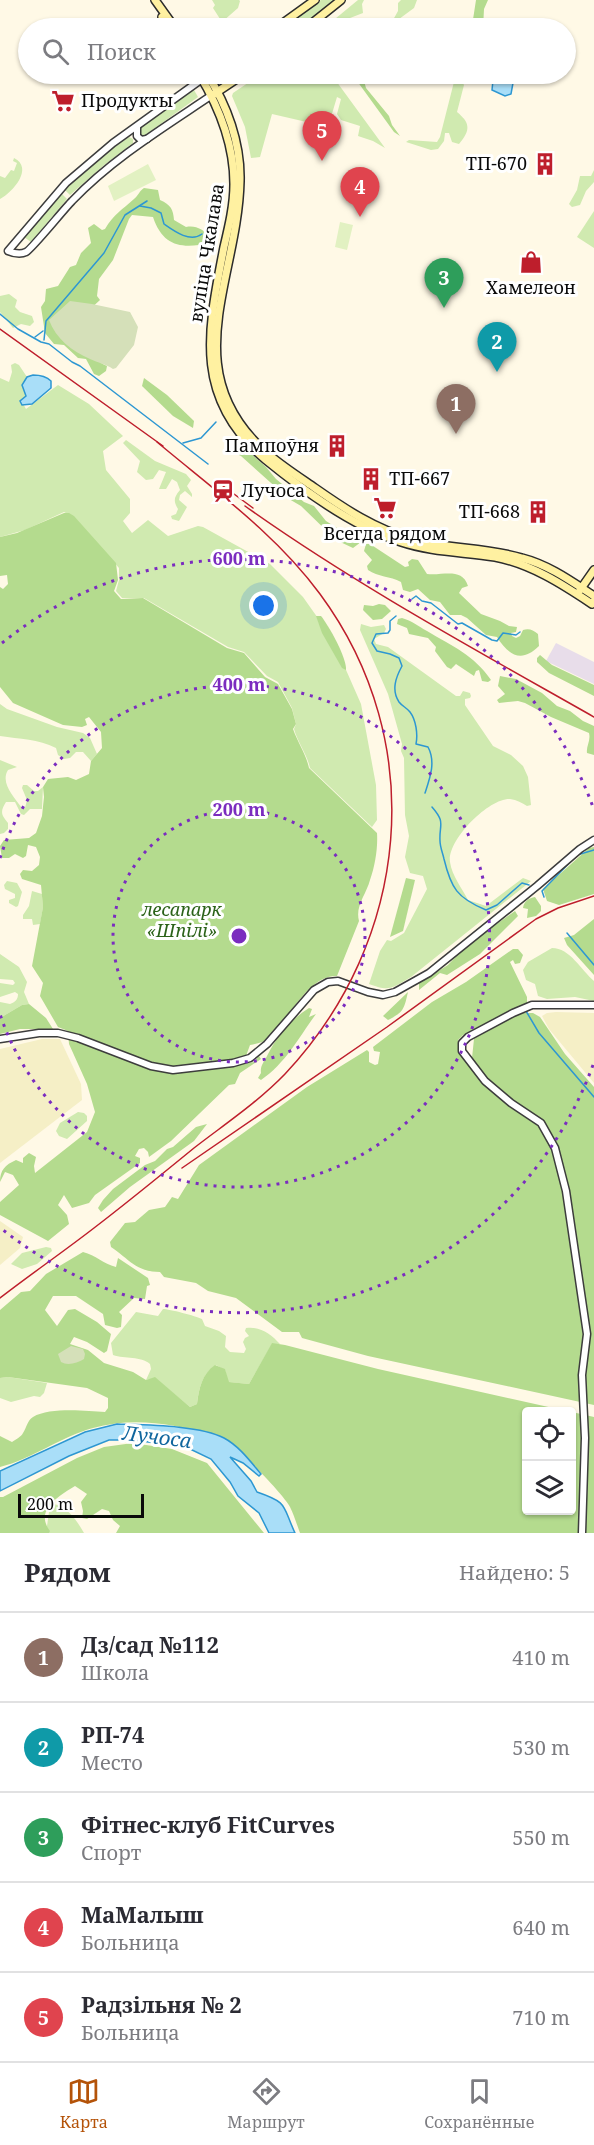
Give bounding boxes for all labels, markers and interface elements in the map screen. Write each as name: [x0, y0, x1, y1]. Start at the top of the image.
search box: [18, 18, 576, 84]
icon: search: [39, 35, 72, 68]
text: Поиск: [87, 36, 156, 66]
supermarket icon: Продукты: [50, 88, 76, 114]
place label: Продукты: [81, 88, 174, 112]
pin: 5: [302, 112, 342, 161]
place label: ТП-670: [466, 151, 527, 175]
building icon: ТП-670: [532, 151, 558, 177]
pin: 4: [340, 168, 380, 217]
street label: вуліца Чкалава: [183, 182, 229, 324]
shop icon: Хамелеон: [518, 249, 544, 275]
pin: 3: [424, 258, 464, 308]
place label: Хамелеон: [486, 275, 576, 299]
pin: 2: [478, 322, 516, 372]
pin: 1: [436, 384, 476, 434]
place label: Пампоўня: [225, 433, 319, 457]
building icon: Пампоўня: [324, 433, 350, 459]
building icon: ТП-667: [358, 466, 384, 492]
place label: ТП-667: [389, 466, 450, 490]
station icon: Лучоса: [210, 478, 236, 504]
place label: Лучоса: [241, 478, 305, 502]
supermarket icon: Всегда рядом: [372, 495, 398, 521]
place label: ТП-668: [459, 499, 520, 523]
building icon: ТП-668: [525, 499, 551, 525]
place label: Всегда рядом: [324, 521, 447, 545]
text: 600 m: [213, 546, 266, 570]
your location: [249, 591, 278, 620]
text: 400 m: [213, 672, 266, 696]
text: 200 m: [213, 797, 266, 821]
park label: лесапарк «Шпілі»: [141, 897, 223, 942]
centre of rings: [229, 926, 249, 946]
map controls: [522, 1407, 576, 1515]
button: locate: [522, 1407, 576, 1461]
water label: Лучоса: [120, 1419, 193, 1454]
button: layers: [522, 1461, 576, 1515]
scale bar: [18, 1491, 144, 1518]
text: 200 m: [27, 1493, 73, 1515]
text: Рядом: [24, 1554, 111, 1590]
text: Найдено: 5: [459, 1559, 570, 1586]
text: Дз/сад №112: [81, 1629, 219, 1659]
text: 1: [38, 1644, 49, 1671]
text: 410 m: [512, 1644, 570, 1671]
text: Школа: [81, 1659, 150, 1686]
text: РП-74: [81, 1719, 144, 1749]
text: 2: [38, 1734, 49, 1761]
text: 530 m: [512, 1734, 570, 1761]
text: Место: [81, 1749, 143, 1776]
text: Фітнес-клуб FitCurves: [81, 1809, 335, 1839]
text: 3: [38, 1824, 49, 1851]
text: 550 m: [512, 1824, 570, 1851]
text: Спорт: [81, 1839, 141, 1866]
text: МаМалыш: [81, 1899, 204, 1929]
text: 4: [38, 1914, 49, 1941]
text: 640 m: [512, 1914, 570, 1941]
text: Больница: [81, 1929, 180, 1956]
text: Радзільня № 2: [81, 1989, 242, 2019]
text: 5: [38, 2004, 49, 2031]
text: 710 m: [512, 2004, 570, 2031]
text: Больница: [81, 2019, 180, 2046]
tab: Карта: [60, 2075, 108, 2133]
tab: Маршрут: [227, 2075, 305, 2133]
tab: Сохранённые: [424, 2075, 534, 2133]

